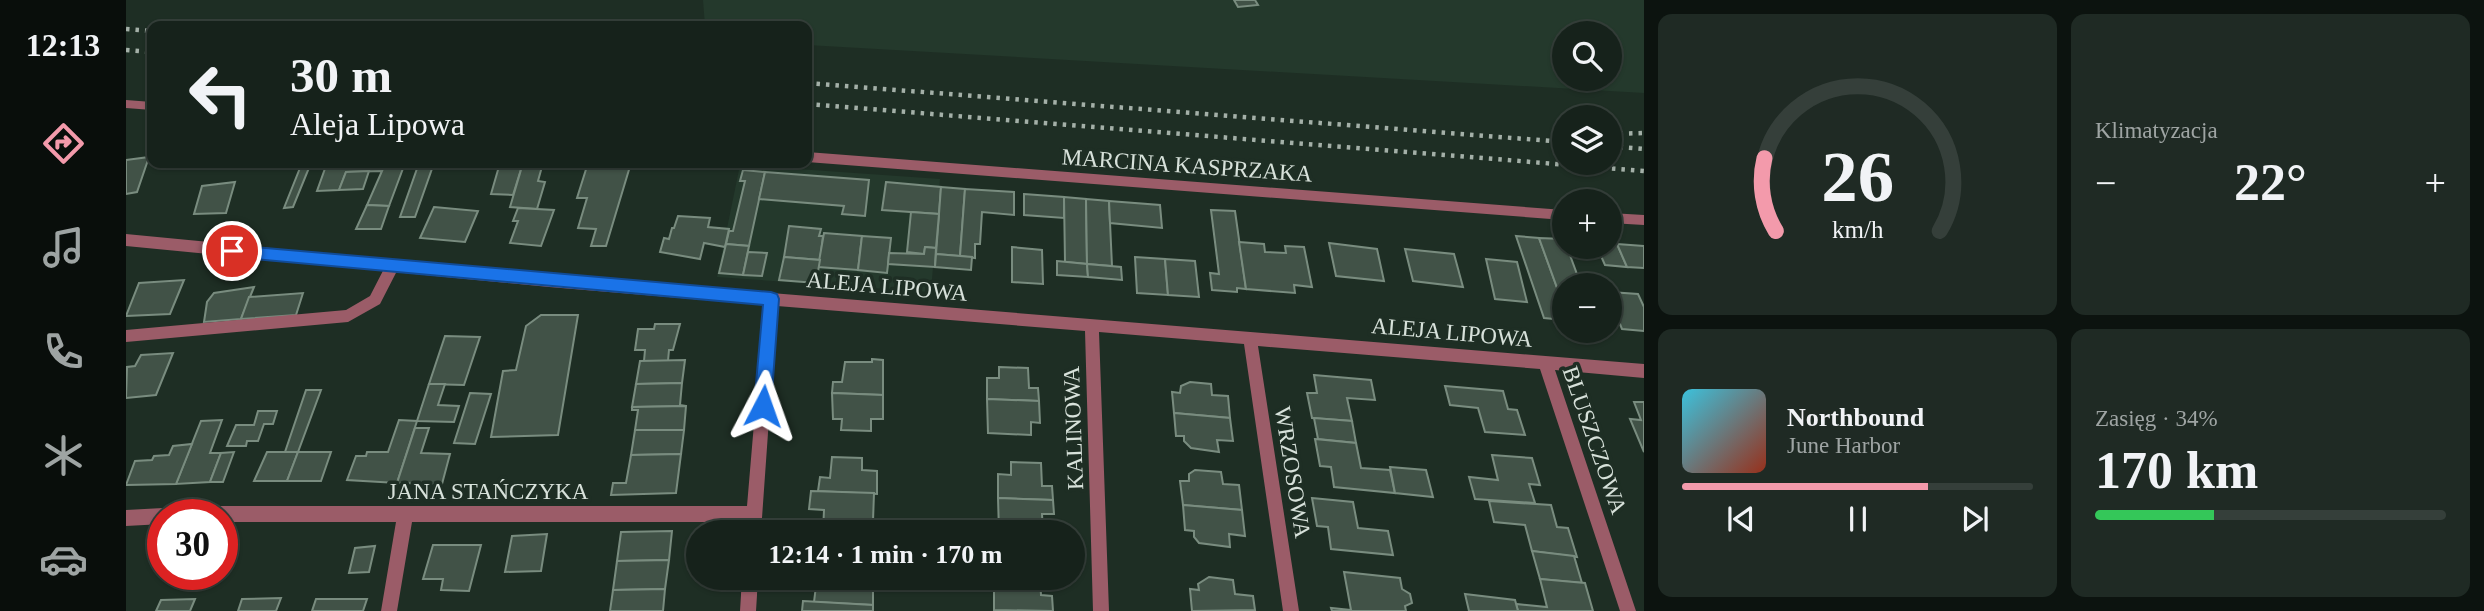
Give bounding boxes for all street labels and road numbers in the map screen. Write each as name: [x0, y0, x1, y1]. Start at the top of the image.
street label: MARCINA KASPRZAKA: [1061, 144, 1313, 187]
street label: ALEJA LIPOWA: [805, 267, 969, 306]
street label: ALEJA LIPOWA: [1370, 313, 1534, 352]
street label: BLUSZCZOWA: [1558, 363, 1632, 518]
street label: KALINOWA: [1059, 365, 1088, 490]
street label: WRZOSOWA: [1270, 404, 1315, 540]
street label: JANA STAŃCZYKA: [388, 479, 589, 504]

